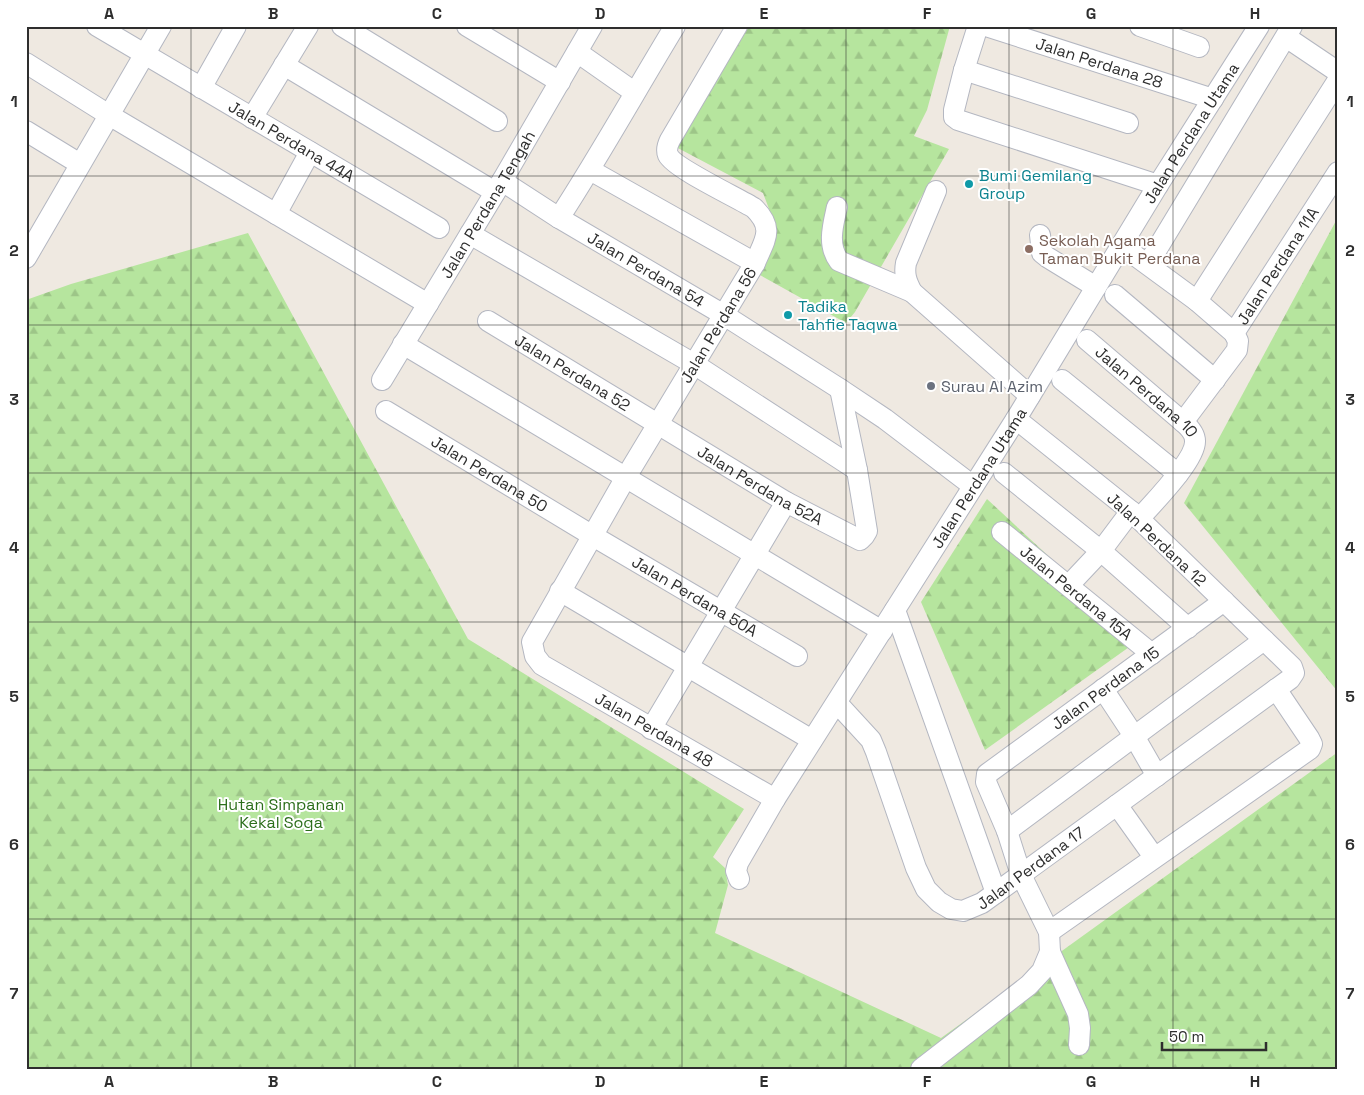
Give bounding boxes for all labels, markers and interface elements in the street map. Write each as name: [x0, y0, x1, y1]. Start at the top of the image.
text: A: [104, 3, 114, 24]
text: B: [268, 3, 278, 24]
text: C: [432, 3, 442, 24]
text: D: [595, 3, 605, 24]
text: E: [760, 3, 769, 24]
text: F: [923, 3, 932, 24]
text: G: [1086, 3, 1096, 24]
text: H: [1250, 3, 1260, 24]
street label: Jalan Perdana 28: [1033, 33, 1165, 93]
street label: Jalan Perdana Utama: [1139, 59, 1244, 208]
text: 1: [10, 91, 18, 112]
text: 1: [1346, 91, 1354, 112]
street label: Jalan Perdana 44A: [225, 96, 358, 187]
street label: Jalan Perdana Tengah: [436, 127, 540, 282]
place label: Bumi Gemilang Group: [979, 165, 1092, 204]
marker: Bumi Gemilang Group: [963, 178, 975, 190]
street label: Jalan Perdana 11A: [1232, 203, 1324, 329]
street label: Jalan Perdana 54: [584, 227, 708, 312]
place label: Sekolah Agama Taman Bukit Perdana: [1039, 230, 1201, 269]
text: 2: [9, 240, 19, 261]
text: 2: [1345, 240, 1355, 261]
marker: Sekolah Agama Taman Bukit Perdana: [1023, 243, 1035, 255]
street label: Jalan Perdana 56: [675, 263, 761, 387]
place label: Tadika Tahfie Taqwa: [798, 296, 898, 335]
marker: Tadika Tahfie Taqwa: [782, 309, 794, 321]
street label: Jalan Perdana 52: [511, 330, 634, 416]
street label: Jalan Perdana 10: [1091, 342, 1203, 441]
place label: Surau Al Azim: [941, 376, 1043, 397]
marker: Surau Al Azim: [925, 380, 937, 392]
text: 3: [9, 389, 19, 410]
text: 3: [1345, 389, 1355, 410]
street label: Jalan Perdana Utama: [927, 404, 1031, 552]
street label: Jalan Perdana 50: [427, 431, 551, 517]
street label: Jalan Perdana 52A: [693, 441, 826, 530]
street label: Jalan Perdana 12: [1102, 488, 1211, 591]
text: 4: [9, 537, 19, 558]
text: 4: [1345, 537, 1355, 558]
street label: Jalan Perdana 15A: [1016, 541, 1137, 645]
street label: Jalan Perdana 50A: [628, 551, 761, 642]
street label: Jalan Perdana 15: [1047, 642, 1164, 735]
text: 5: [9, 686, 19, 707]
text: 5: [1345, 686, 1355, 707]
street label: Jalan Perdana 48: [591, 688, 717, 772]
park label: Hutan Simpanan Kekal Soga: [218, 794, 344, 833]
street label: Jalan Perdana 17: [973, 822, 1089, 915]
text: 6: [9, 834, 19, 855]
text: 6: [1345, 834, 1355, 855]
text: 7: [10, 983, 19, 1004]
text: 7: [1346, 983, 1355, 1004]
scale bar: [1162, 1020, 1265, 1052]
text: 50 m: [1169, 1027, 1204, 1046]
text: A: [104, 1071, 114, 1092]
text: B: [268, 1071, 278, 1092]
text: C: [432, 1071, 442, 1092]
text: D: [595, 1071, 605, 1092]
text: E: [760, 1071, 769, 1092]
text: F: [923, 1071, 932, 1092]
text: G: [1086, 1071, 1096, 1092]
text: H: [1250, 1071, 1260, 1092]

